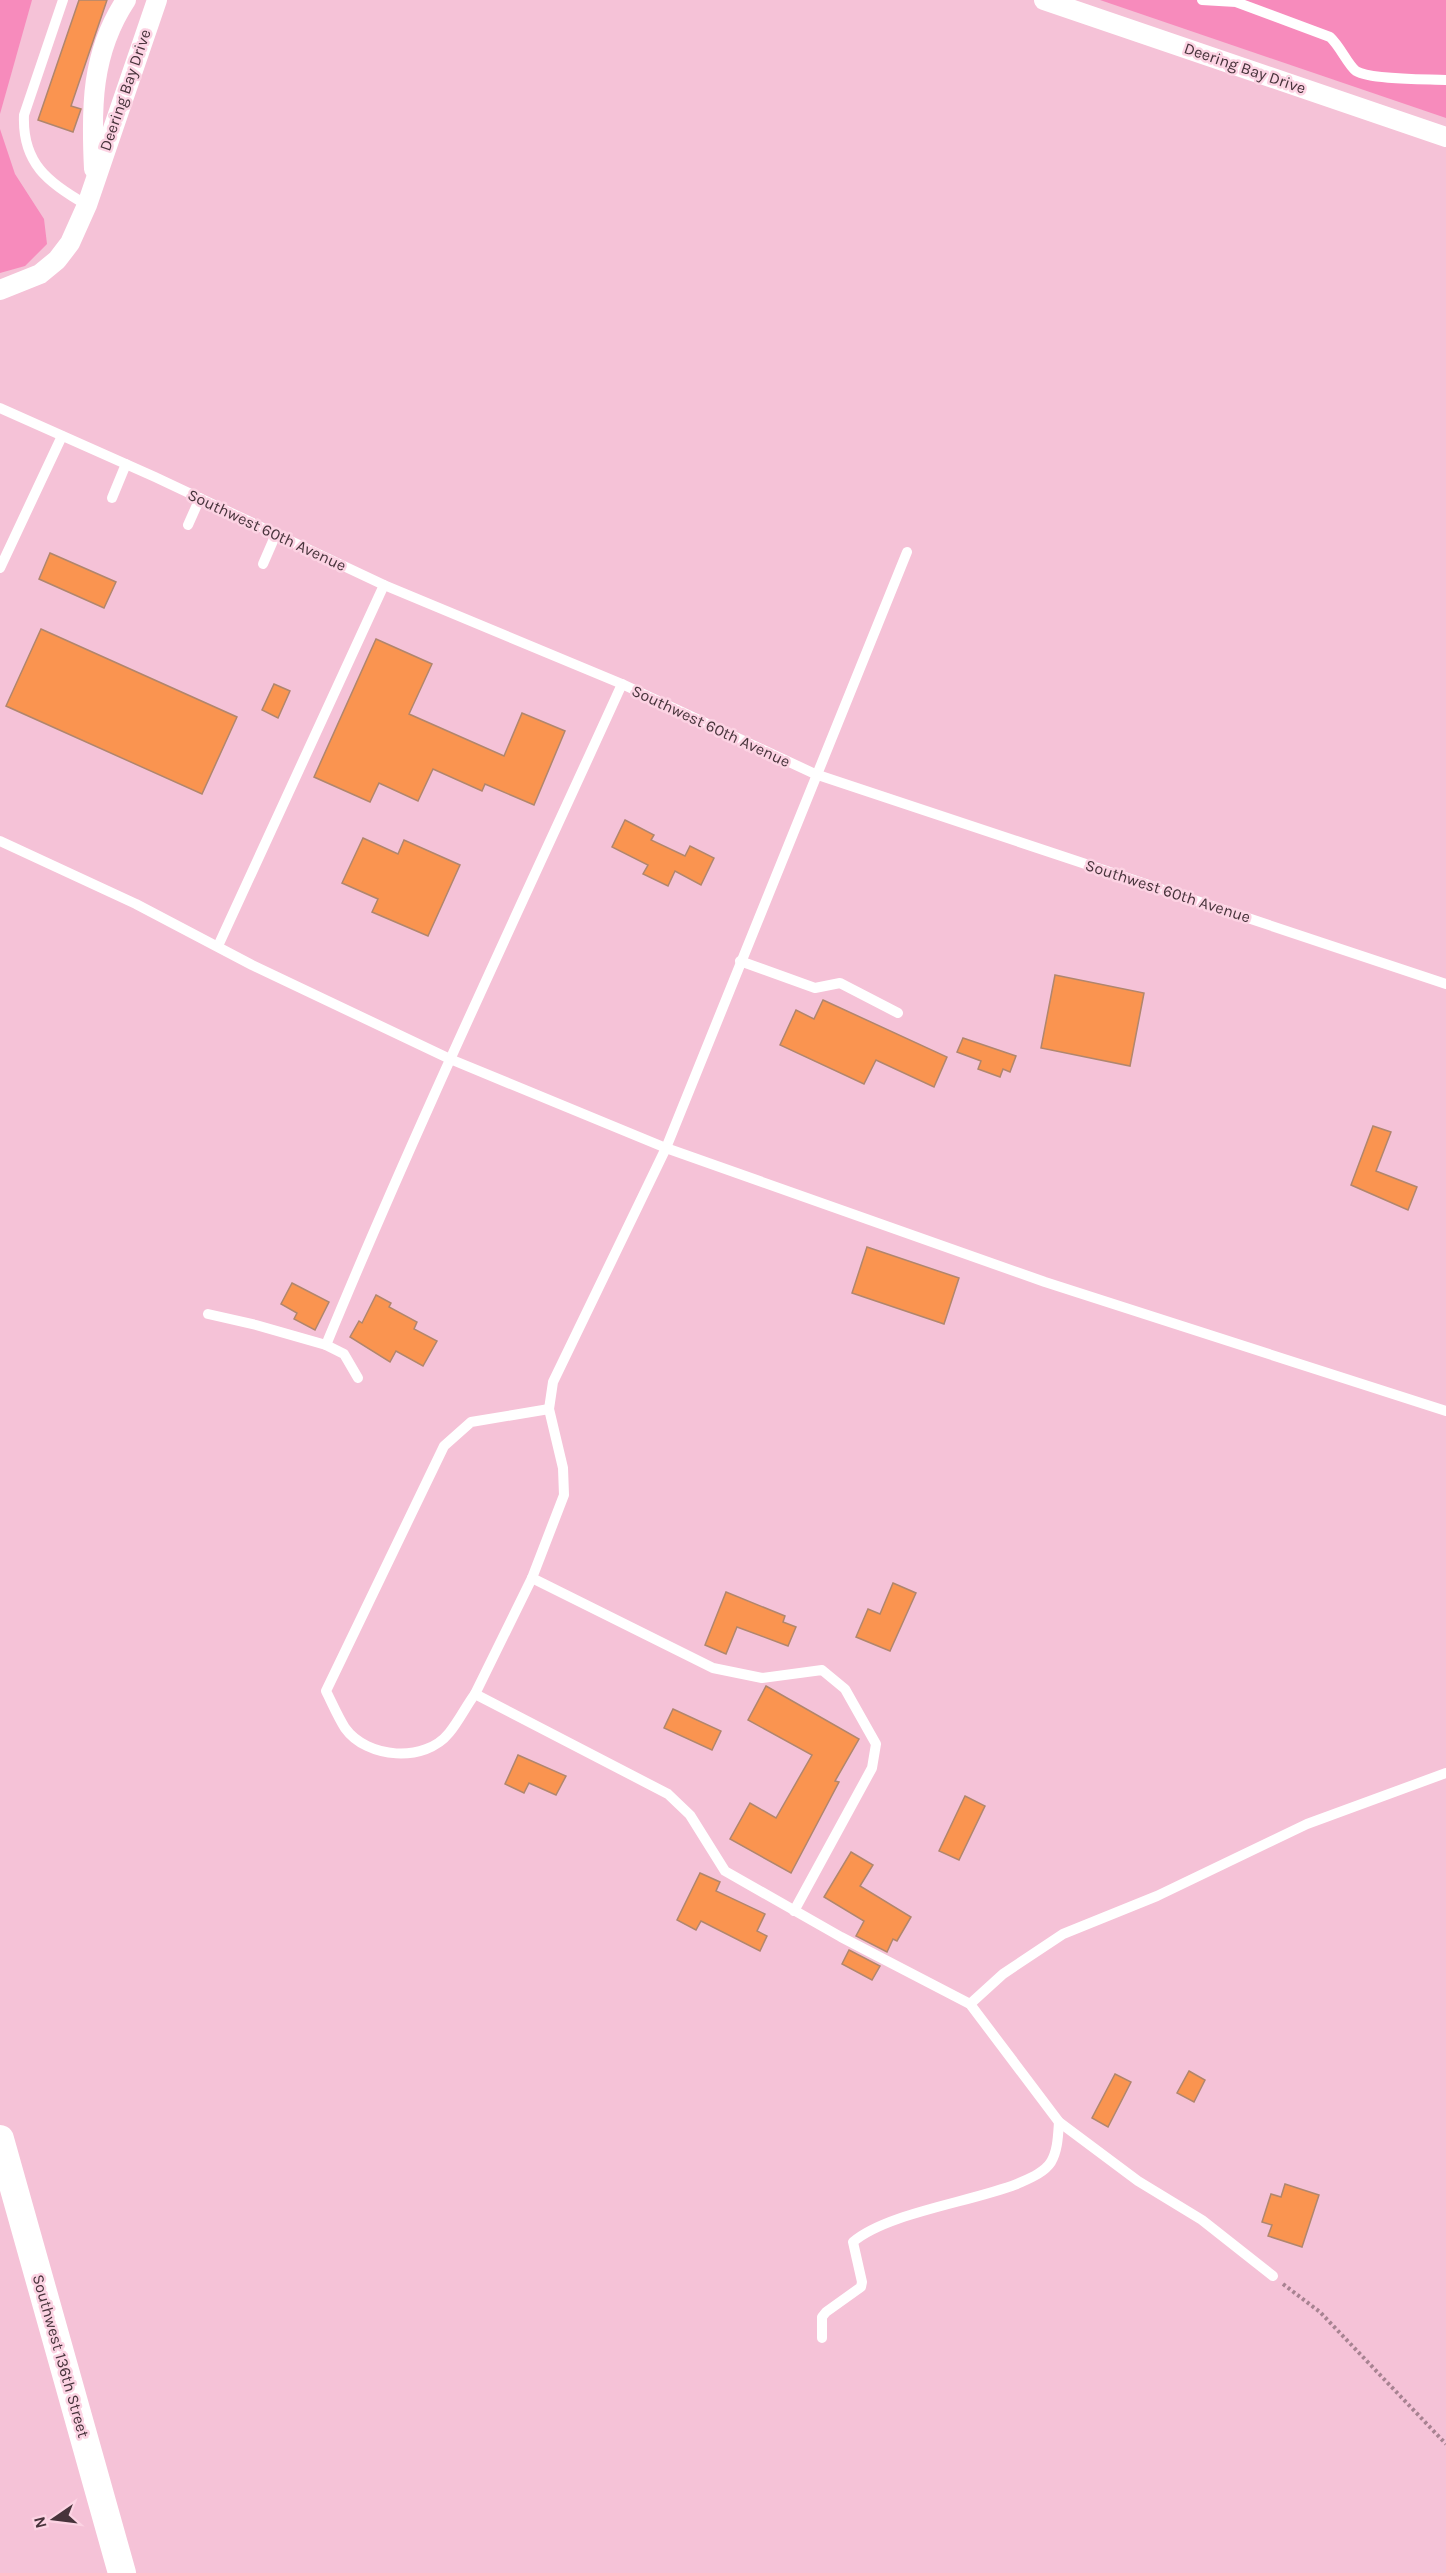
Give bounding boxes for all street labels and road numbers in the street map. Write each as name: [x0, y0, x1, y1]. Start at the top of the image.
street label: Deering Bay Drive: [95, 27, 155, 153]
street label: Deering Bay Drive: [1182, 38, 1308, 98]
street label: Southwest 60th Avenue: [185, 485, 349, 575]
street label: Southwest 60th Avenue: [629, 681, 793, 771]
street label: Southwest 60th Avenue: [1083, 855, 1253, 927]
street label: Southwest 136th Street: [29, 2272, 93, 2440]

